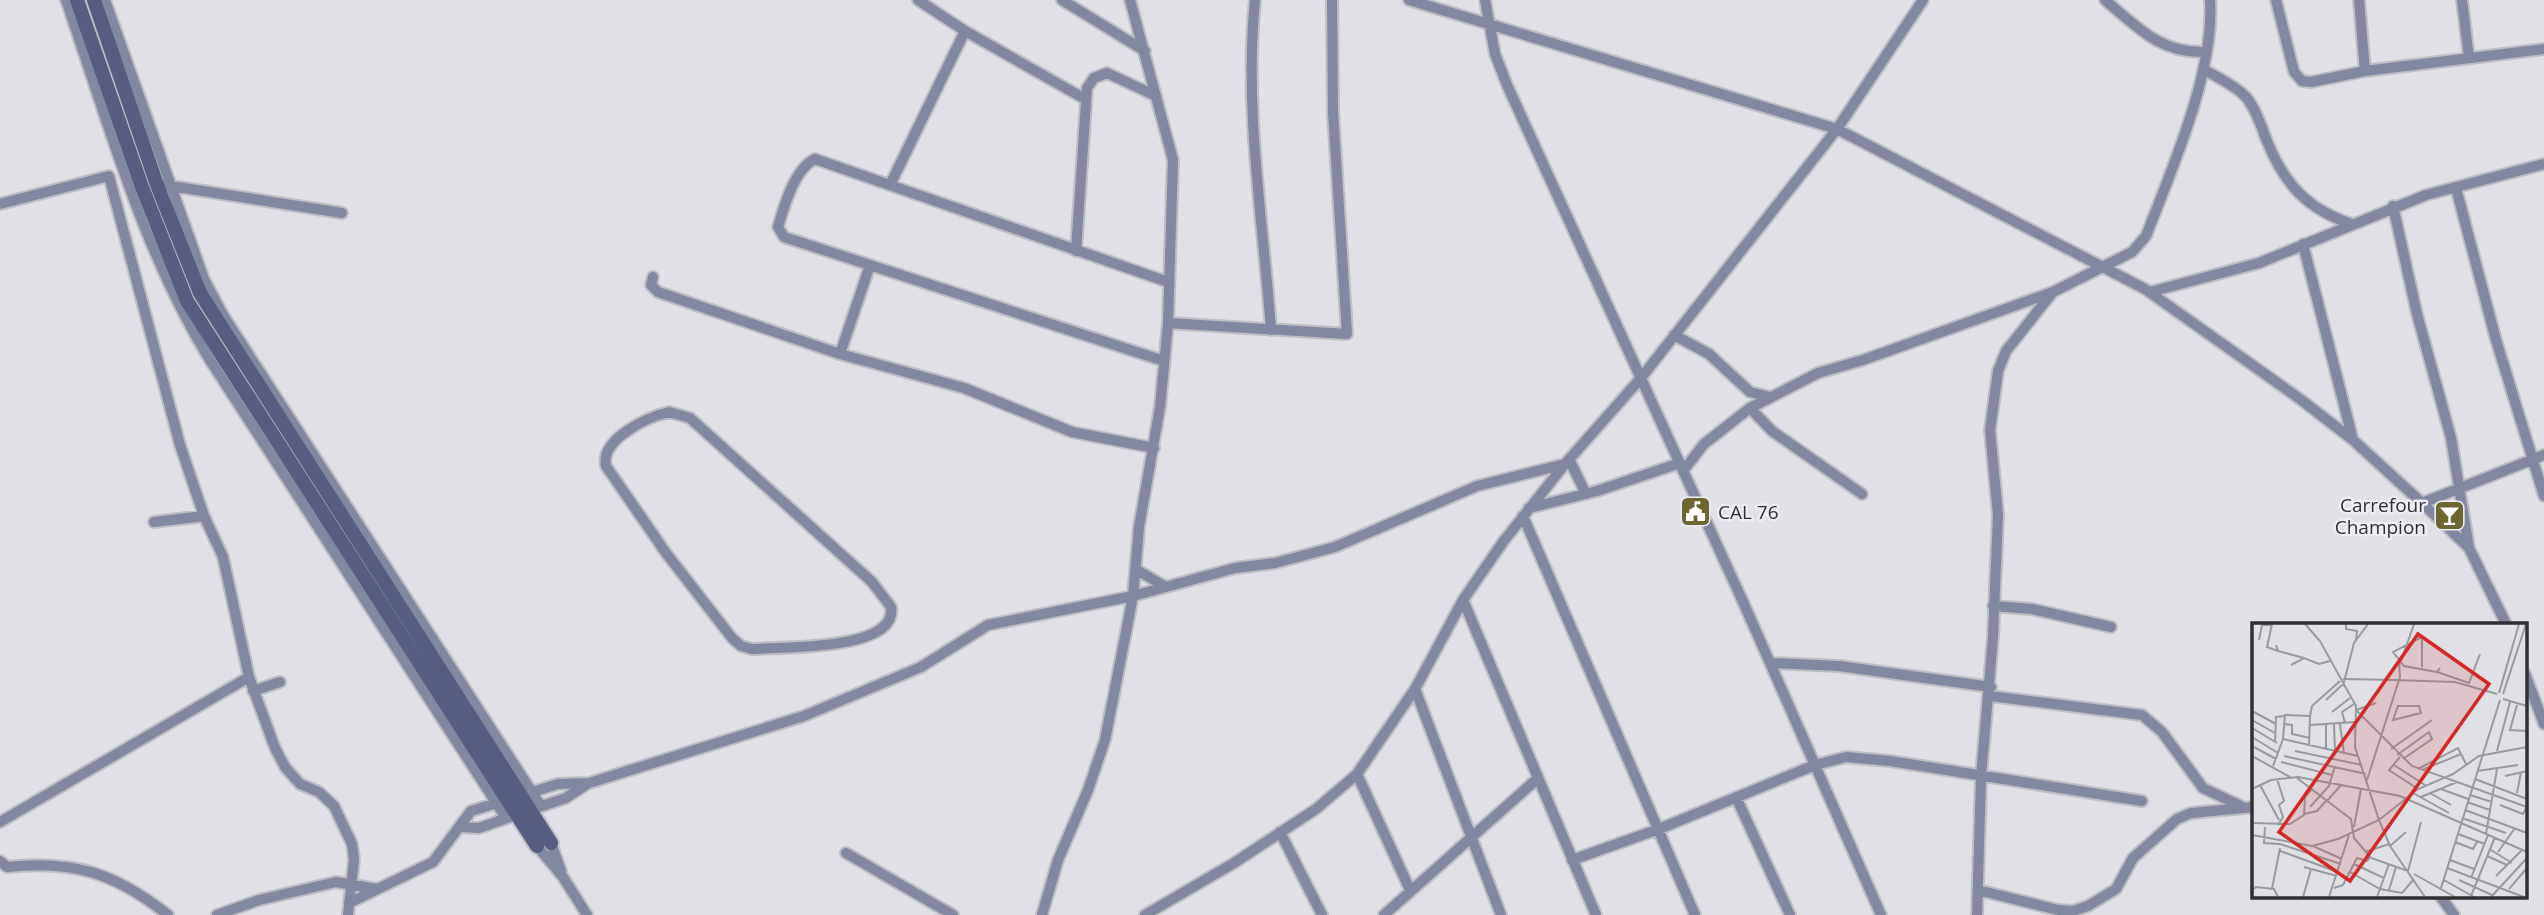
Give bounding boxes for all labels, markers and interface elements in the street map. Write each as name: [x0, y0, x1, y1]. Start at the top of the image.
place label: Carrefour Champion: [2335, 492, 2426, 540]
public building icon: CAL 76: [1678, 495, 1712, 529]
place label: CAL 76: [1718, 499, 1779, 525]
bar icon: Carrefour Champion: [2432, 499, 2466, 533]
inset map: [2252, 623, 2526, 898]

